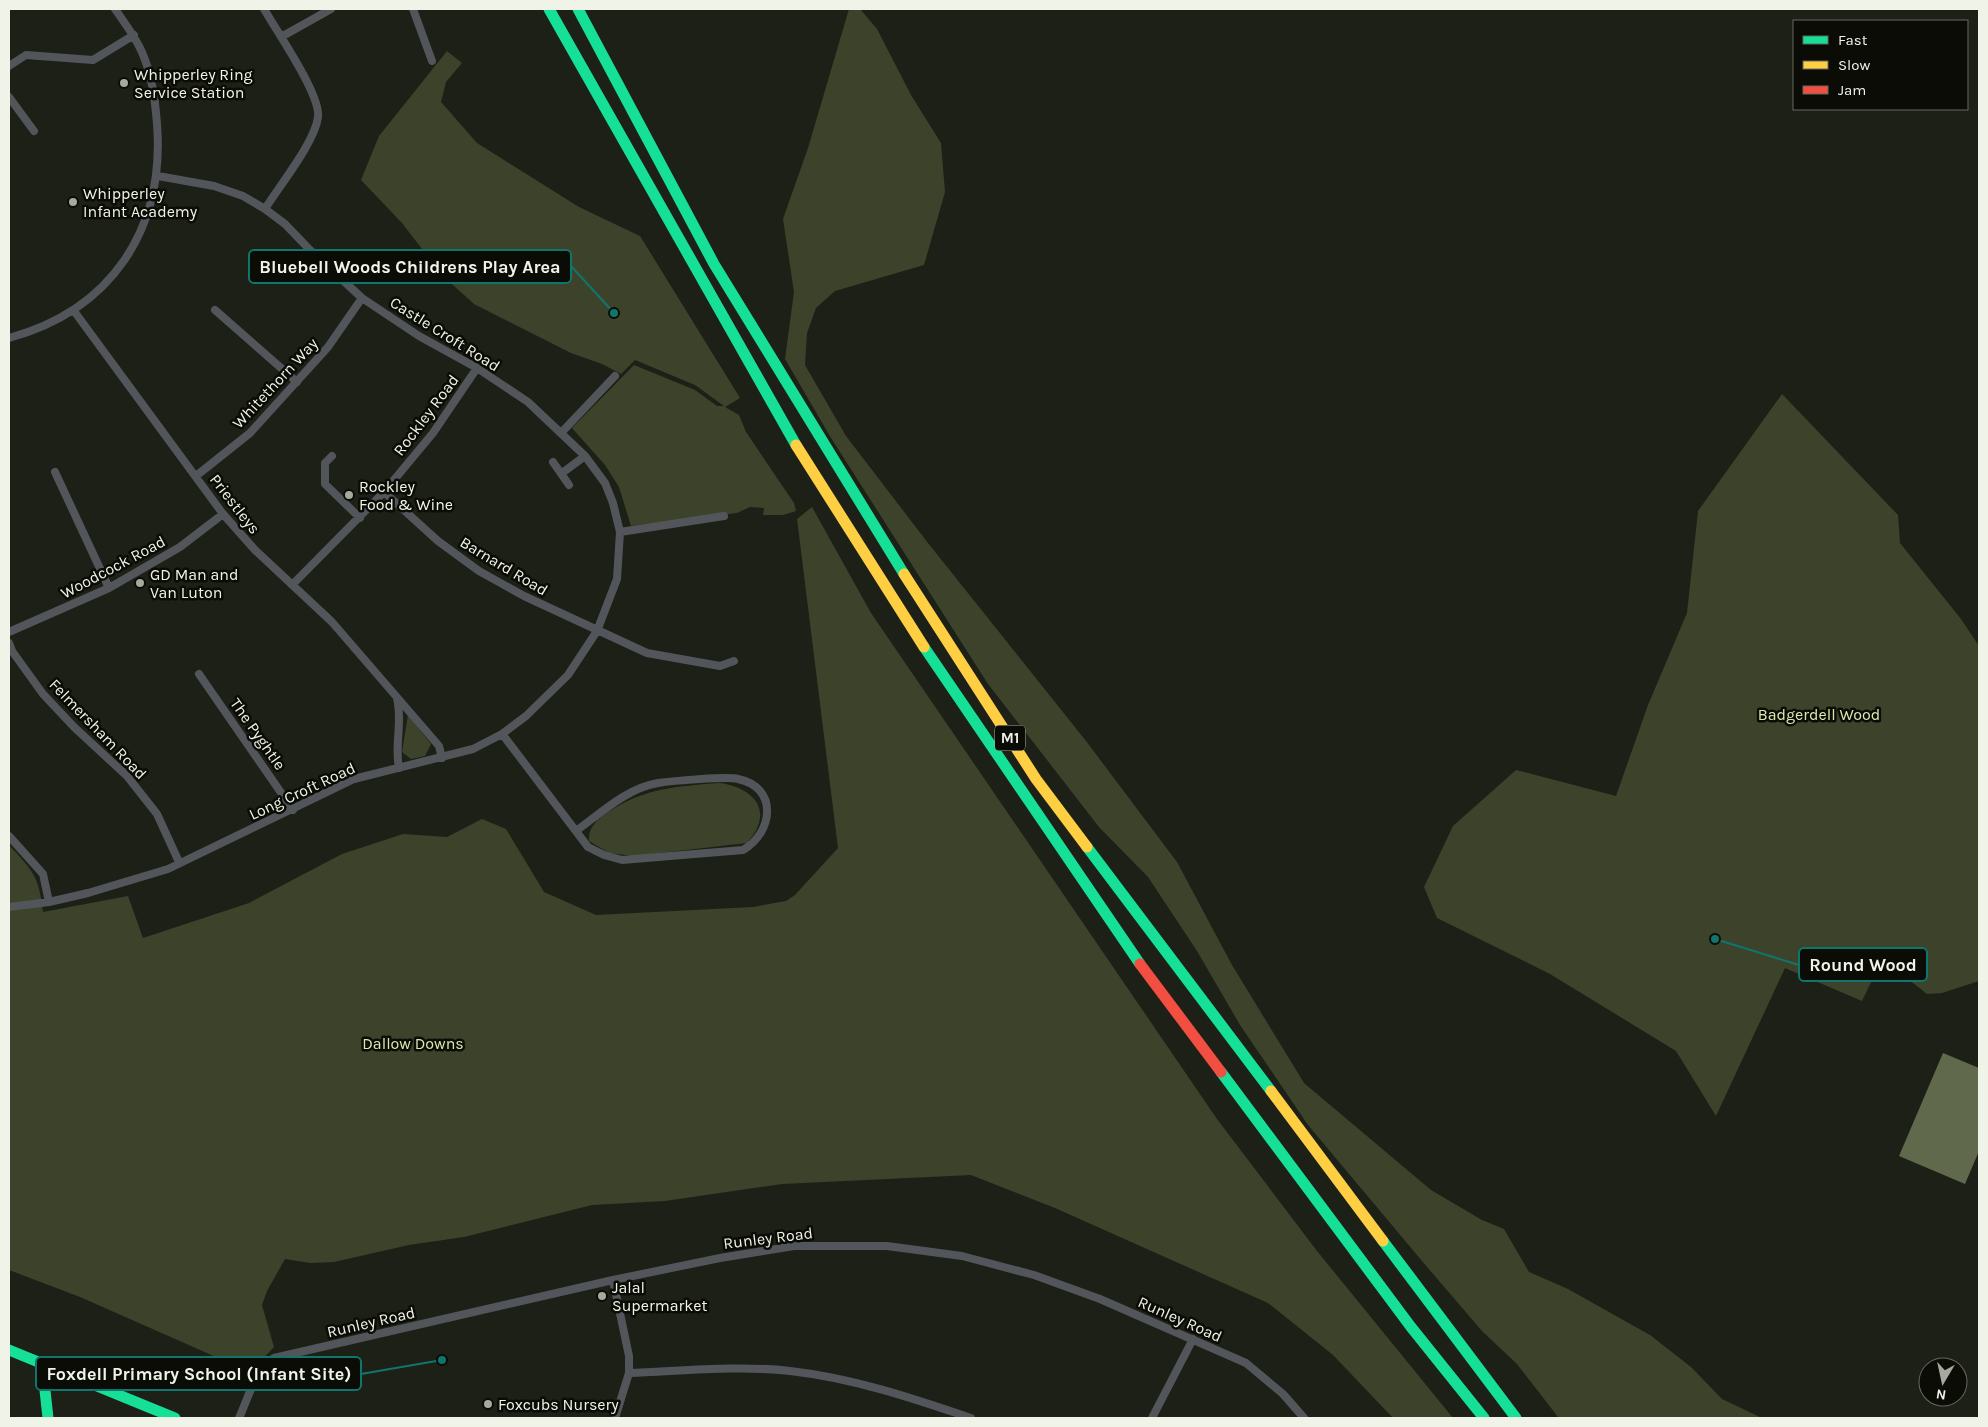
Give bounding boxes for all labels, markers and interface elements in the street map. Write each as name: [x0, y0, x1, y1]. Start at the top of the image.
legend: [1793, 20, 1968, 110]
text: Fast: [1838, 31, 1868, 49]
text: Slow: [1838, 56, 1870, 74]
place label: Whipperley Ring Service Station: [134, 65, 253, 102]
marker: Whipperley Ring Service Station: [118, 77, 130, 89]
text: Jam: [1838, 81, 1866, 99]
place label: Whipperley Infant Academy: [83, 184, 198, 221]
marker: Whipperley Infant Academy: [67, 196, 79, 208]
callout: Bluebell Woods Childrens Play Area: [249, 250, 571, 283]
text: Bluebell Woods Childrens Play Area: [259, 256, 561, 278]
street label: Castle Croft Road: [387, 293, 503, 375]
street label: Whitethorn Way: [228, 333, 322, 432]
street label: Rockley Road: [389, 371, 463, 459]
street label: Priestleys: [206, 470, 264, 538]
place label: Rockley Food & Wine: [359, 477, 453, 514]
marker: Rockley Food & Wine: [343, 489, 355, 501]
street label: Woodcock Road: [57, 531, 169, 603]
street label: Barnard Road: [457, 532, 551, 600]
place label: GD Man and Van Luton: [150, 565, 238, 602]
marker: GD Man and Van Luton: [134, 577, 146, 589]
street label: Felmersham Road: [45, 675, 151, 783]
street label: The Pyghtle: [226, 694, 290, 774]
park label: Badgerdell Wood: [1758, 705, 1880, 724]
road number: M1: [995, 726, 1025, 750]
street label: Long Croft Road: [246, 758, 358, 824]
callout: Round Wood: [1799, 948, 1927, 981]
text: Round Wood: [1809, 954, 1917, 976]
park label: Dallow Downs: [362, 1034, 464, 1053]
street label: Runley Road: [722, 1223, 814, 1253]
place label: Jalal Supermarket: [612, 1278, 708, 1315]
marker: Jalal Supermarket: [596, 1290, 608, 1302]
street label: Runley Road: [1135, 1292, 1225, 1346]
street label: Runley Road: [325, 1303, 417, 1341]
callout: Foxdell Primary School (Infant Site): [36, 1357, 361, 1390]
north arrow: [1918, 1357, 1968, 1407]
text: Foxdell Primary School (Infant Site): [47, 1363, 351, 1385]
text: N: [1935, 1385, 1947, 1404]
place label: Foxcubs Nursery: [498, 1395, 619, 1414]
marker: Foxcubs Nursery: [482, 1398, 494, 1410]

